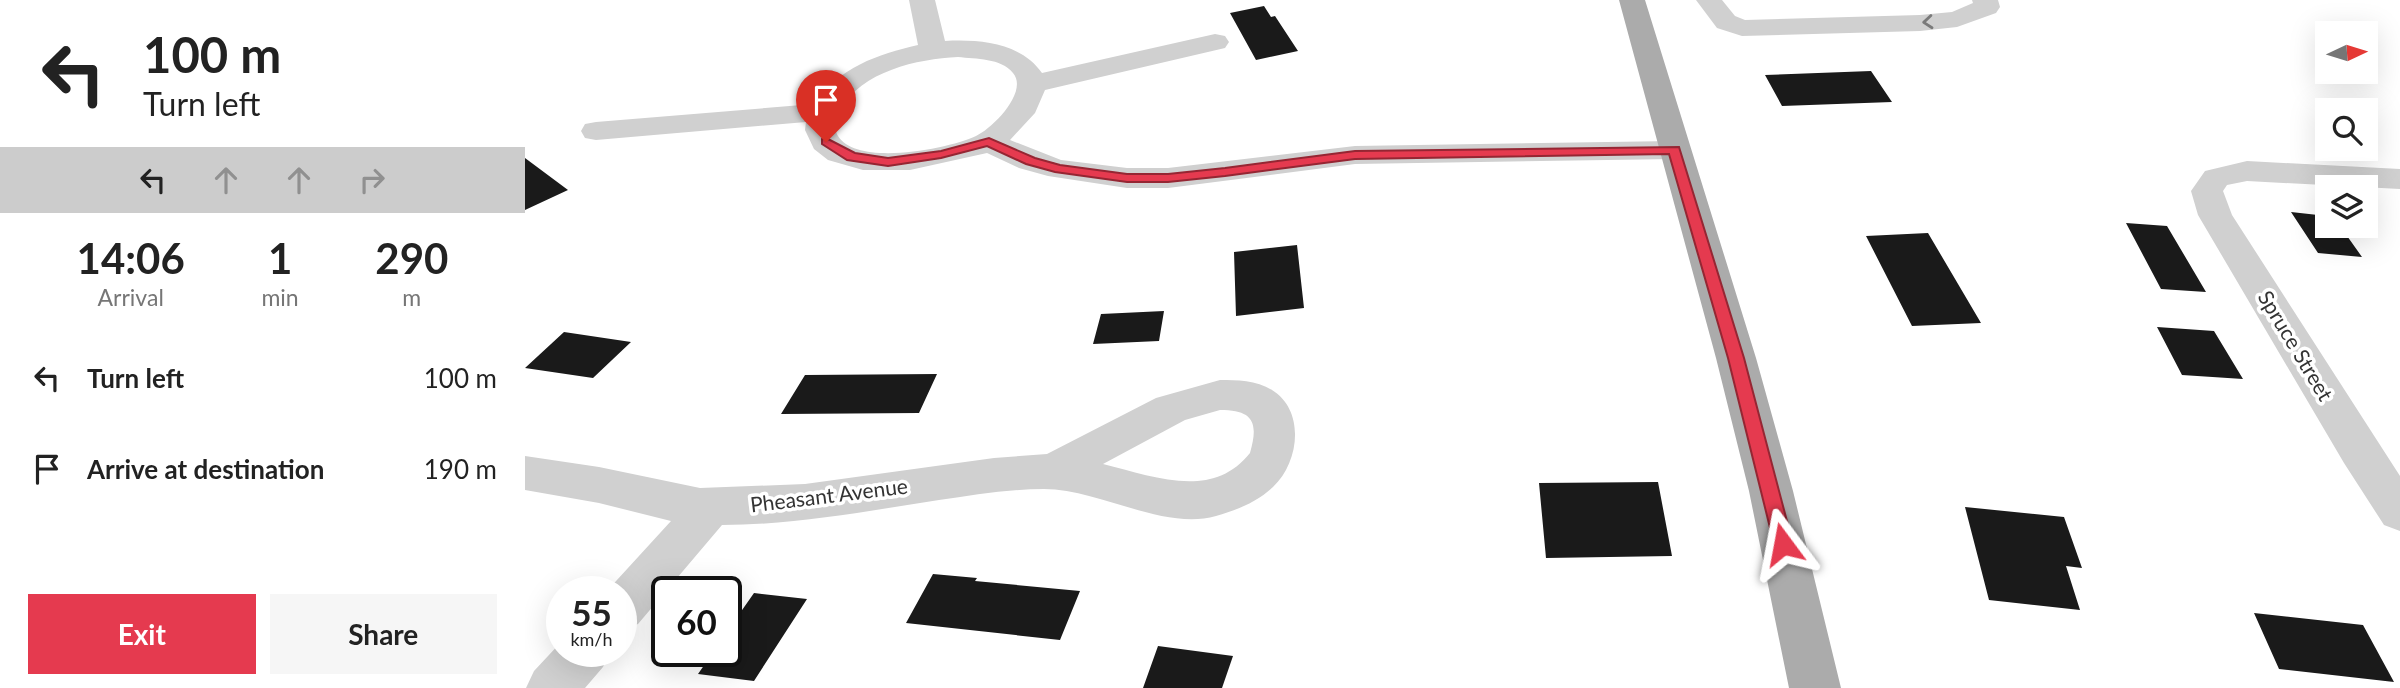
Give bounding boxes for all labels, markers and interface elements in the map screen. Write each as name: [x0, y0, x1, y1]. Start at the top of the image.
one-way arrow: [1923, 14, 1934, 29]
north arrow: [2315, 21, 2378, 84]
map controls: [2315, 21, 2378, 238]
text: 100 m: [143, 25, 281, 83]
icon: left: [28, 28, 119, 119]
pin: [796, 70, 856, 142]
icon: arrive: [807, 81, 845, 119]
text: Turn left: [143, 84, 260, 123]
button: search: [2315, 98, 2378, 161]
icon: left: [134, 161, 172, 199]
icon: ahead: [207, 161, 245, 199]
icon: ahead: [280, 161, 318, 199]
icon: right: [353, 161, 391, 199]
button: layers: [2315, 175, 2378, 238]
text: 14:06: [77, 233, 185, 283]
text: 1: [268, 233, 292, 283]
text: 290: [375, 233, 448, 283]
text: Arrival: [98, 283, 164, 311]
text: min: [261, 283, 299, 311]
text: m: [402, 283, 421, 311]
street label: Spruce Street: [2254, 286, 2339, 405]
icon: left: [28, 359, 66, 397]
text: Turn left: [87, 362, 184, 394]
text: 100 m: [424, 362, 497, 394]
icon: arrive: [28, 450, 66, 488]
text: Arrive at destination: [87, 453, 324, 485]
text: 190 m: [424, 453, 497, 485]
street label: Pheasant Avenue: [749, 472, 909, 517]
position arrow: [1746, 507, 1820, 581]
speed limit sign: 60: [651, 576, 742, 667]
text: 55: [571, 591, 612, 633]
button: Exit: [28, 594, 256, 674]
button: Share: [270, 594, 497, 674]
text: km/h: [570, 628, 613, 650]

